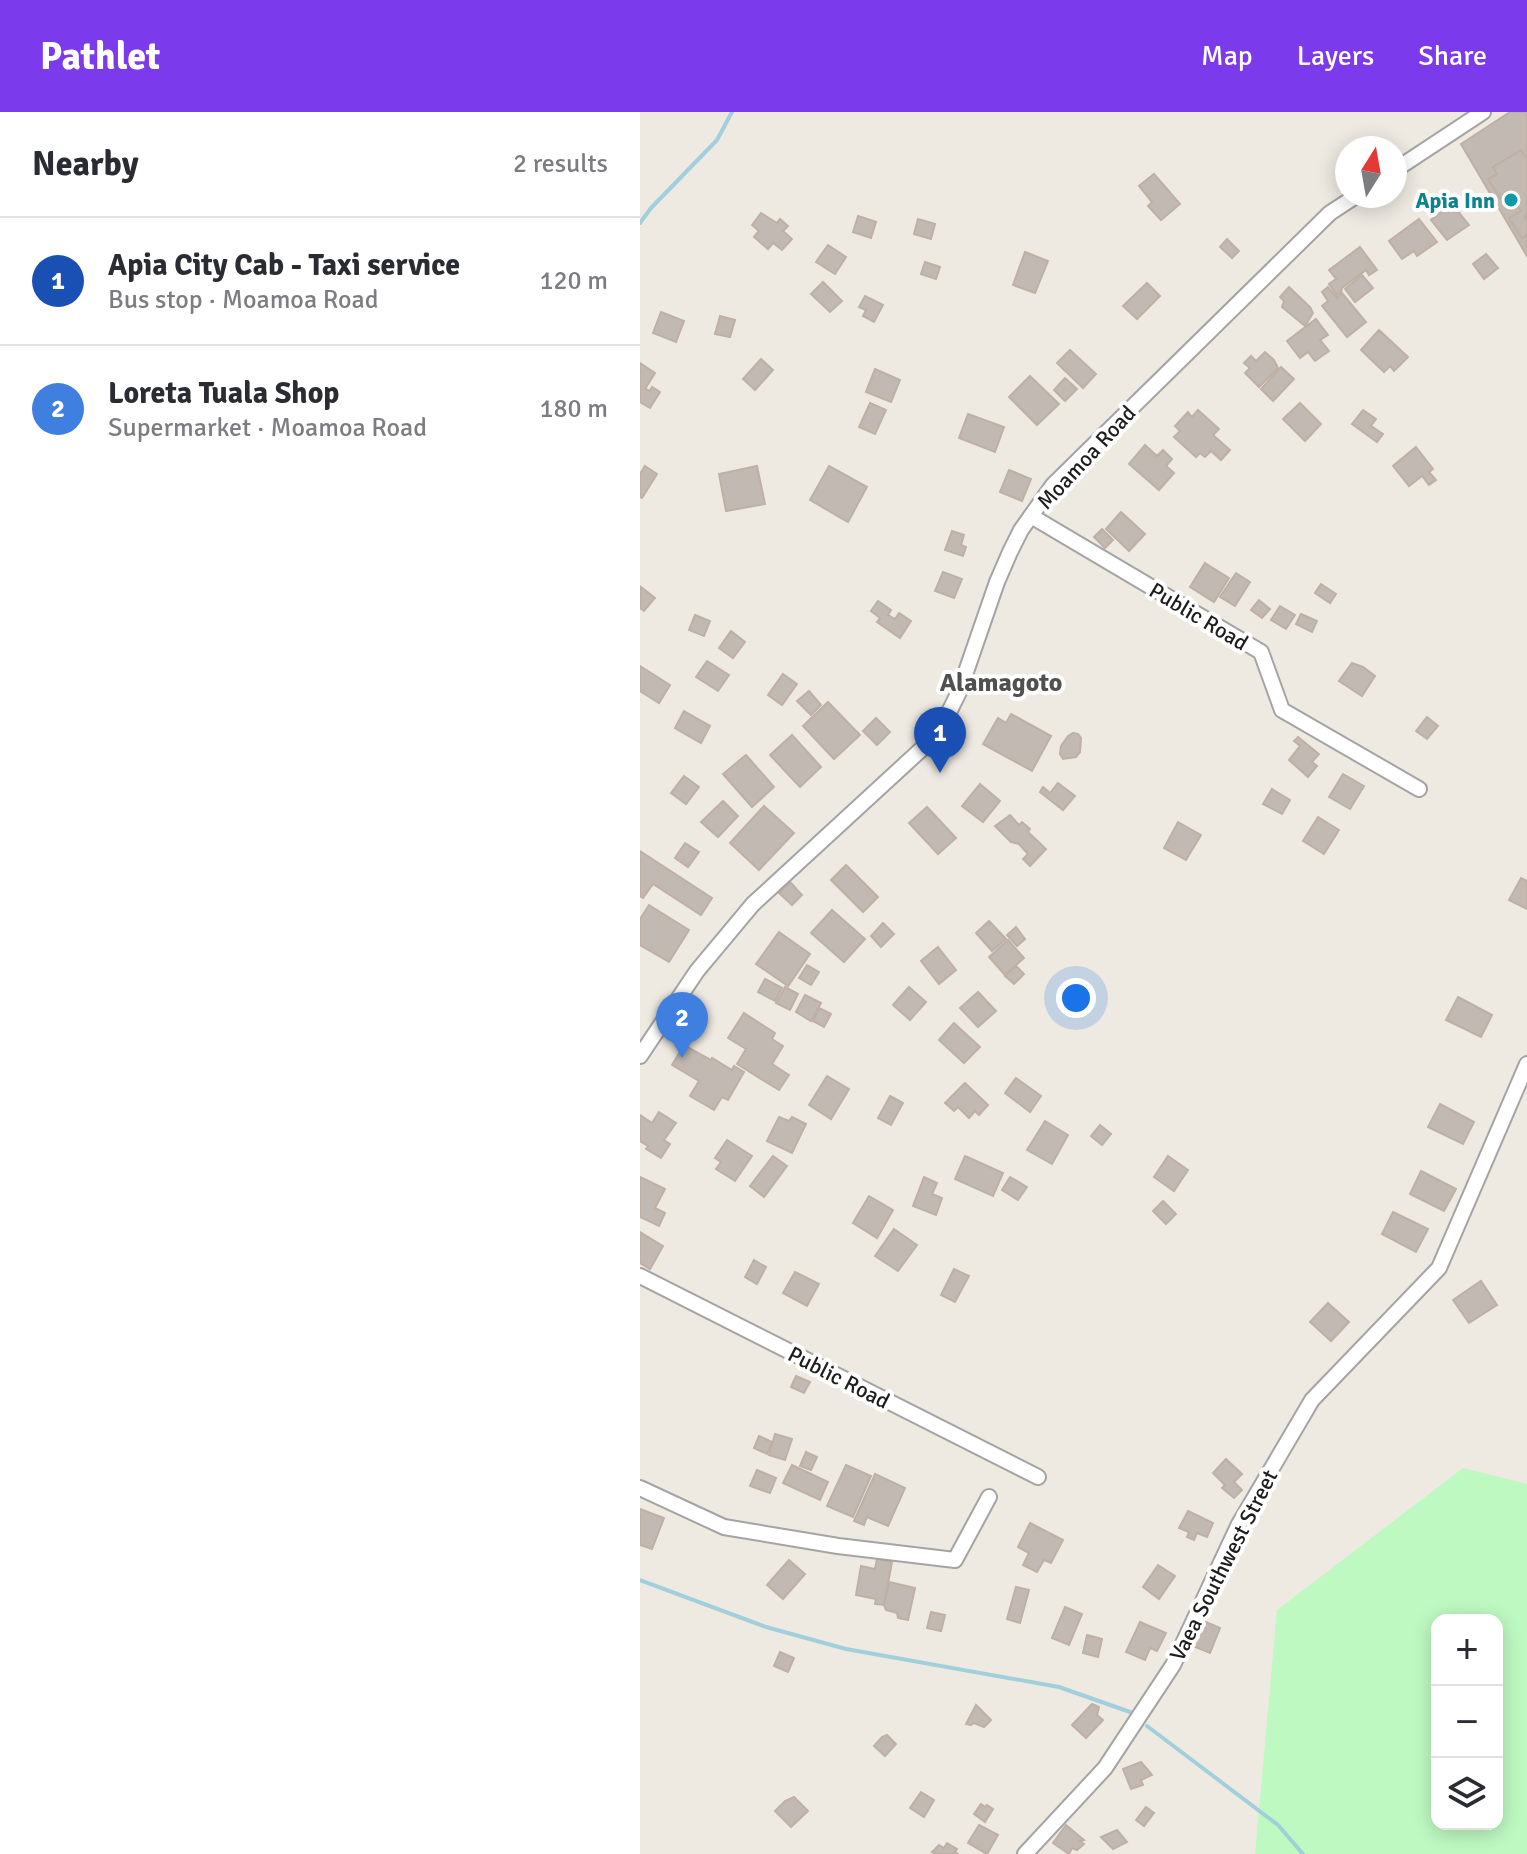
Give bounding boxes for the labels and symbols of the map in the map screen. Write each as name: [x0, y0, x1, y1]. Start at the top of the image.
north arrow: [1335, 136, 1407, 208]
place label: Apia Inn: [1415, 187, 1495, 214]
marker: Apia Inn: [1502, 191, 1520, 209]
street label: Moamoa Road: [1031, 400, 1141, 515]
street label: Public Road: [1144, 576, 1253, 656]
district label: Alamagoto: [940, 667, 1062, 699]
pin: 1: [914, 707, 966, 773]
your location: [1056, 978, 1096, 1018]
pin: 2: [656, 992, 708, 1058]
street label: Public Road: [783, 1340, 894, 1415]
street label: Vaea Southwest Street: [1164, 1465, 1283, 1665]

